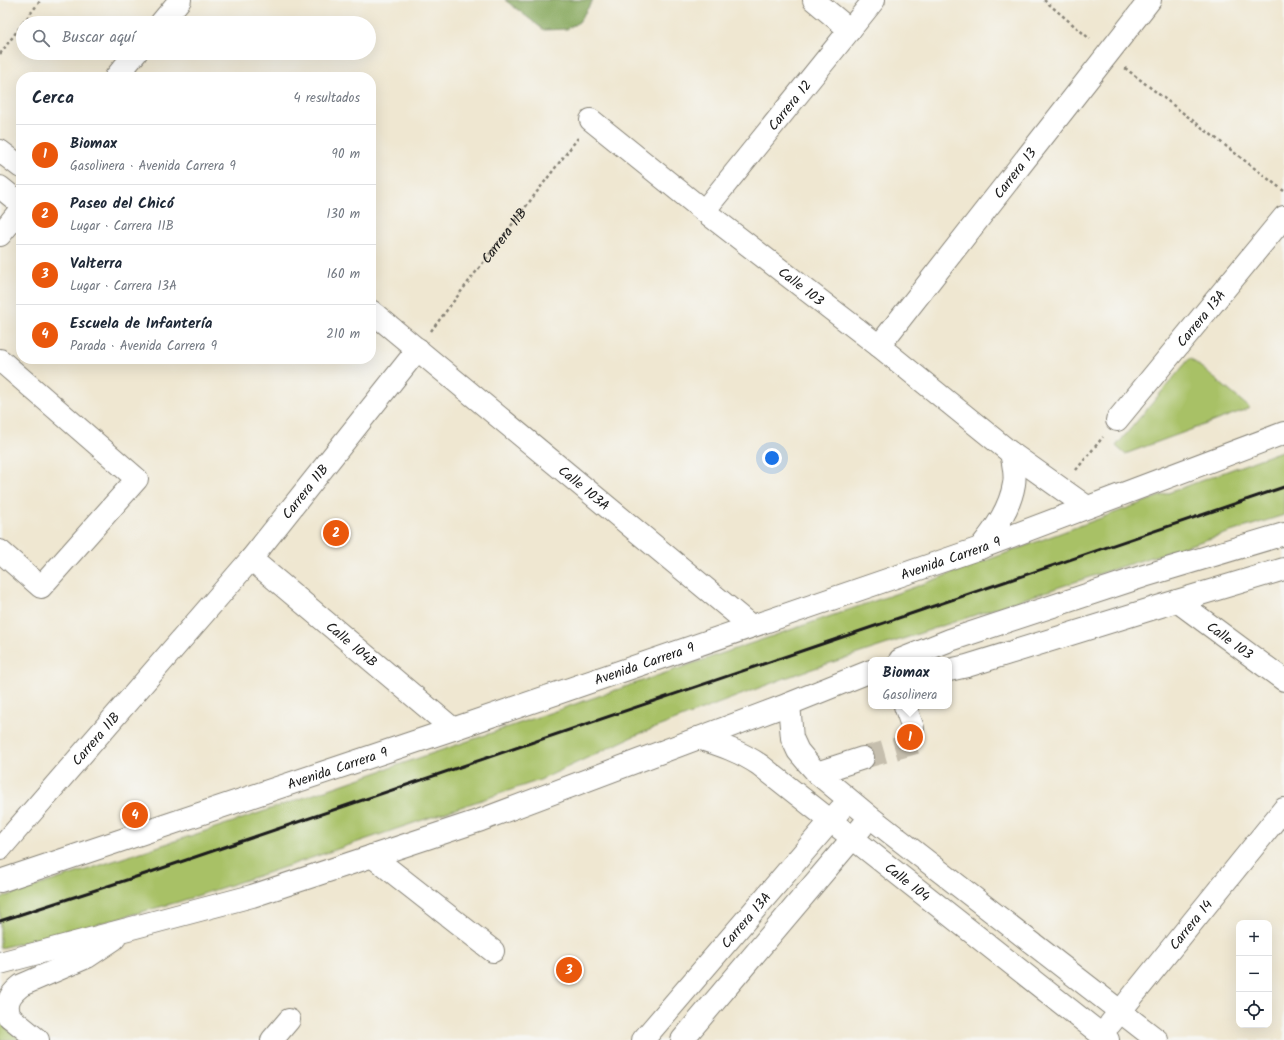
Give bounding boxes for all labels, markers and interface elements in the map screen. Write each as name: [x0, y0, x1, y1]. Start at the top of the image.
search box: [16, 16, 376, 60]
text: Buscar aquí: [62, 26, 135, 50]
icon: search: [30, 27, 52, 49]
street label: Carrera 12: [763, 75, 817, 136]
text: Cerca: [32, 85, 74, 112]
text: 4 resultados: [293, 88, 360, 109]
text: Biomax: [70, 132, 117, 156]
street label: Carrera 13: [988, 143, 1043, 204]
text: 1: [43, 144, 47, 165]
text: 90 m: [332, 144, 360, 165]
text: Gasolinera · Avenida Carrera 9: [70, 156, 236, 177]
text: Paseo del Chicó: [70, 192, 174, 216]
text: 2: [41, 204, 49, 225]
text: 130 m: [326, 204, 360, 225]
street label: Carrera 11B: [476, 204, 533, 269]
text: Lugar · Carrera 11B: [70, 216, 174, 237]
text: Valterra: [70, 252, 122, 276]
street label: Calle 103: [773, 262, 828, 312]
text: 3: [41, 264, 49, 285]
text: 160 m: [327, 264, 360, 285]
text: Lugar · Carrera 13A: [70, 276, 177, 297]
street label: Carrera 13A: [1171, 285, 1232, 352]
text: Escuela de Infantería: [70, 312, 212, 336]
text: 4: [41, 324, 49, 345]
text: 210 m: [326, 324, 360, 345]
text: Parada · Avenida Carrera 9: [70, 336, 217, 357]
your location: [762, 448, 782, 468]
street label: Carrera 11B: [277, 460, 335, 524]
street label: Calle 103A: [553, 460, 614, 517]
pin: 2: [323, 518, 349, 548]
street label: Avenida Carrera 9: [898, 531, 1004, 586]
street label: Calle 104B: [321, 616, 382, 673]
street label: Calle 103: [1202, 616, 1257, 666]
street label: Avenida Carrera 9: [591, 637, 698, 692]
popup: [868, 657, 952, 709]
text: Biomax: [883, 661, 930, 685]
text: Gasolinera: [883, 685, 937, 706]
street label: Carrera 11B: [67, 707, 126, 771]
pin: 1: [897, 722, 923, 752]
street label: Avenida Carrera 9: [285, 742, 391, 796]
pin: 4: [122, 800, 148, 830]
street label: Calle 104: [879, 857, 935, 908]
street label: Carrera 13A: [716, 888, 777, 954]
street label: Carrera 14: [1164, 895, 1219, 955]
map controls: [1236, 920, 1272, 1028]
button: +: [1236, 920, 1272, 956]
pin: 3: [556, 955, 582, 985]
button: −: [1236, 956, 1272, 992]
button: locate: [1236, 992, 1272, 1028]

